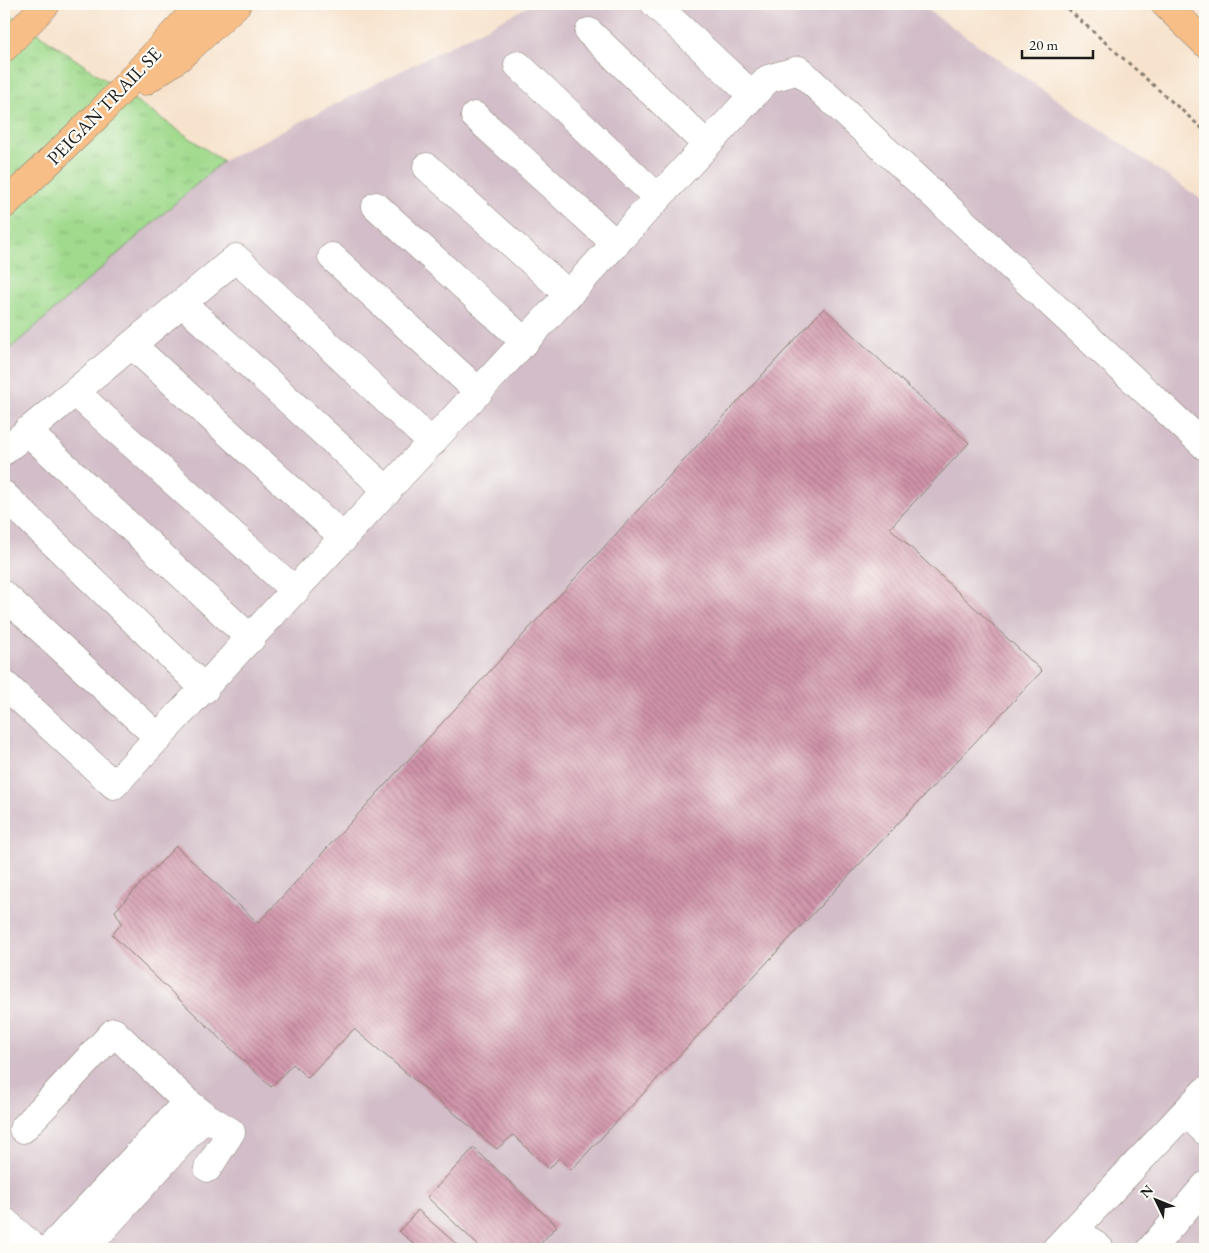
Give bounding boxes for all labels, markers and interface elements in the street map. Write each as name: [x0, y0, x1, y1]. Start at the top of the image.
scale bar: [1022, 28, 1093, 60]
text: 20 m: [1029, 35, 1058, 54]
street label: PEIGAN TRAIL SE: [41, 42, 167, 170]
north arrow: [1132, 1176, 1182, 1226]
text: N: [1136, 1180, 1157, 1201]

